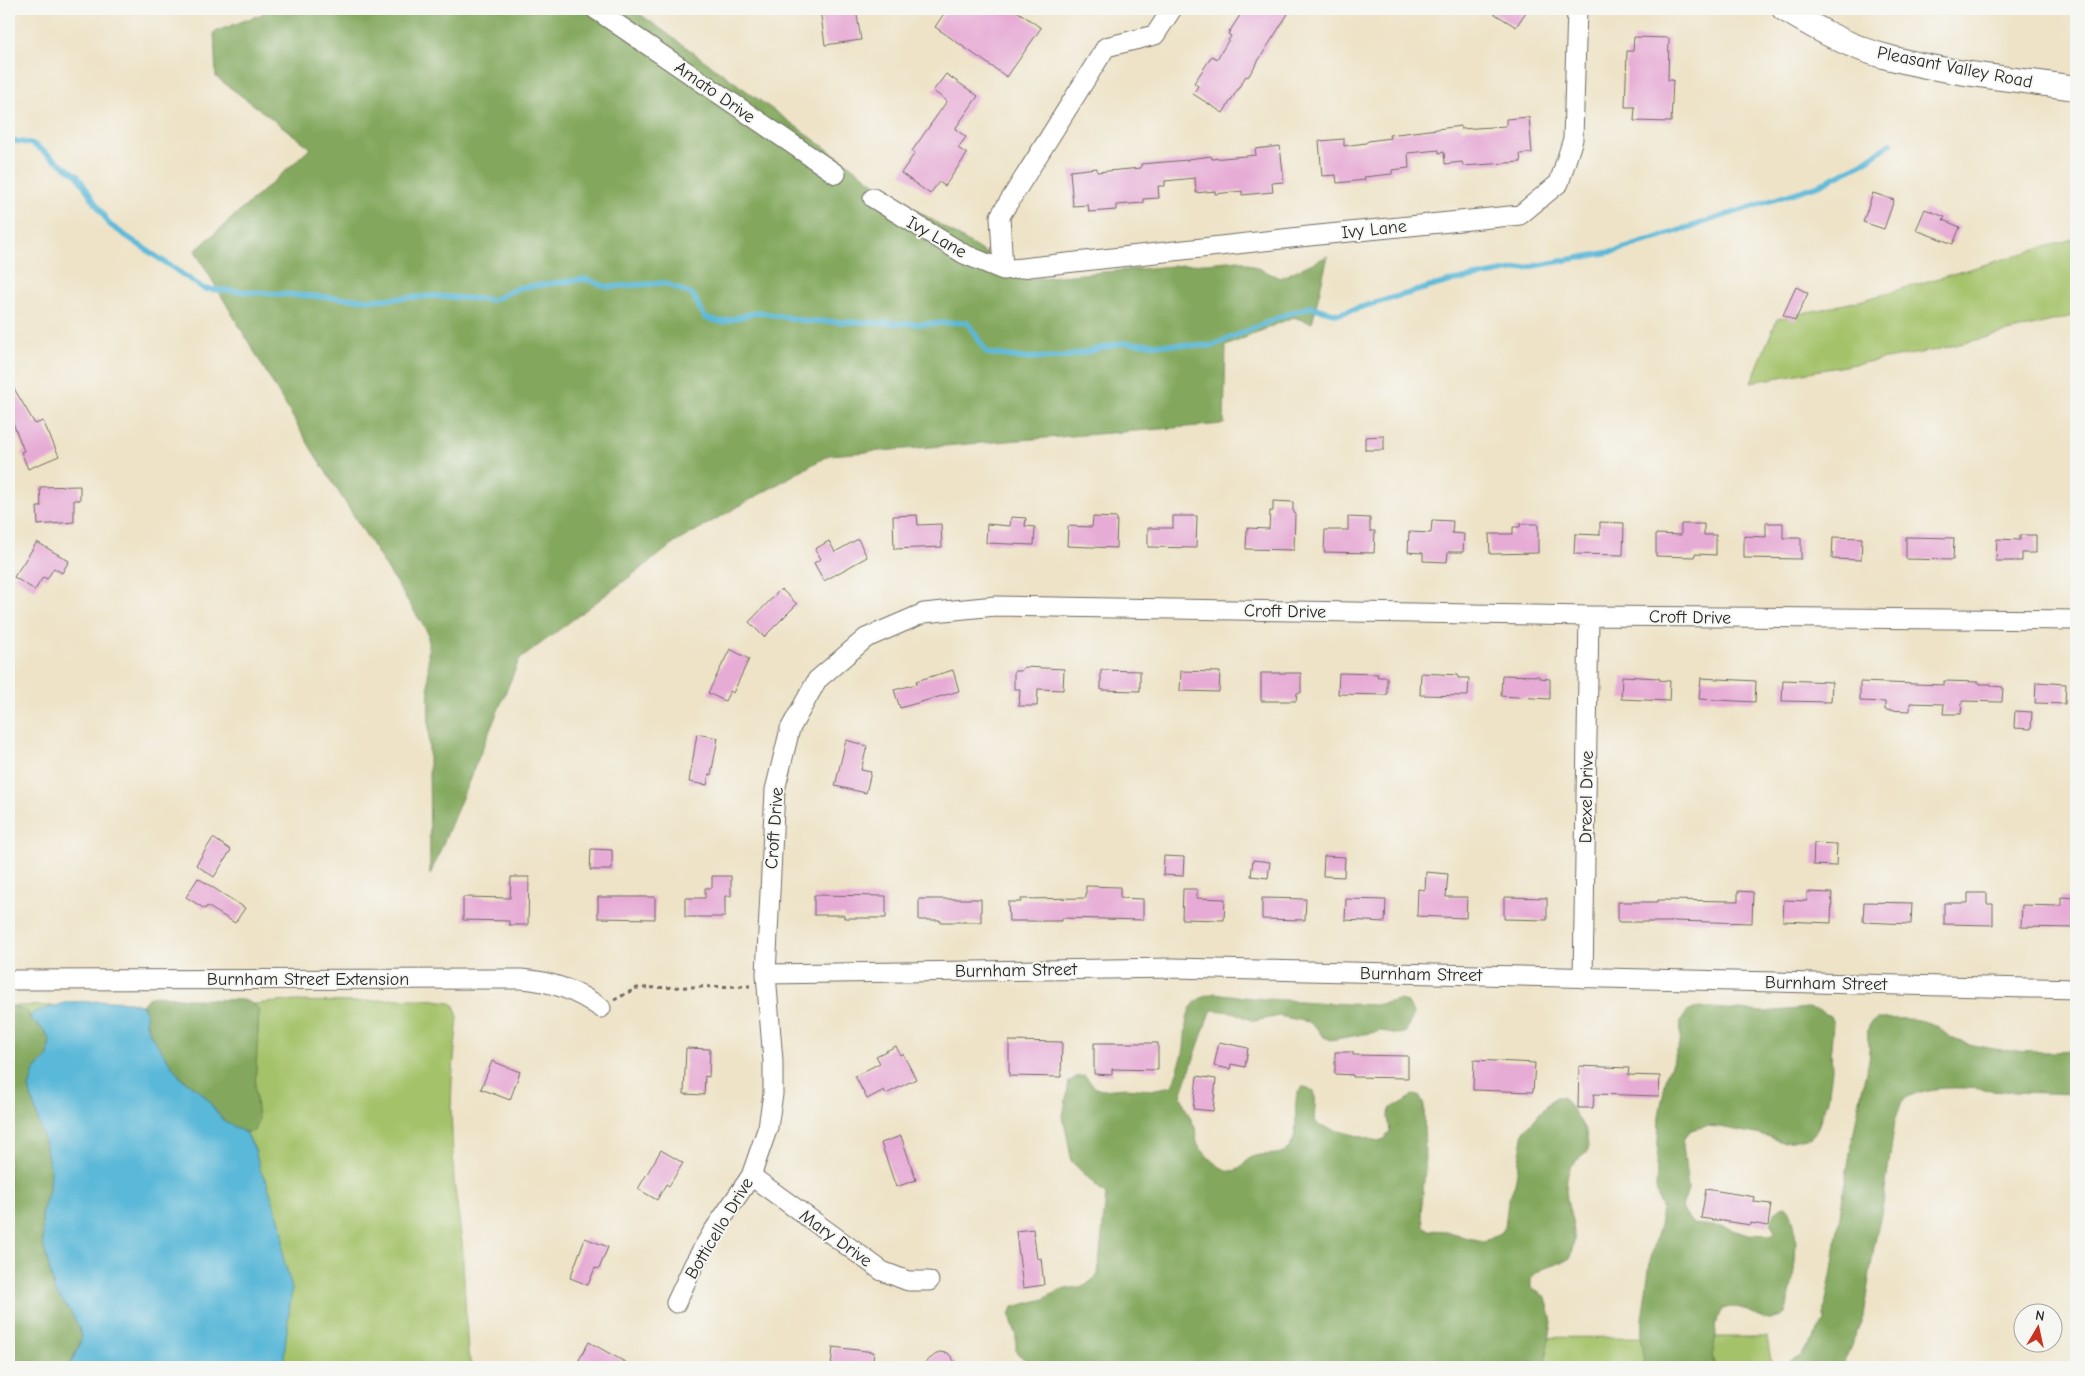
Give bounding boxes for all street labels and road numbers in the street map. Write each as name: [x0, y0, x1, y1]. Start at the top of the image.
street label: Pleasant Valley Road: [1875, 42, 2034, 93]
street label: Amato Drive: [670, 57, 759, 128]
street label: Ivy Lane: [903, 212, 970, 263]
street label: Ivy Lane: [1340, 216, 1408, 243]
street label: Croft Drive: [1244, 600, 1326, 623]
street label: Croft Drive: [1649, 606, 1731, 629]
street label: Drexel Drive: [1575, 750, 1598, 844]
street label: Croft Drive: [761, 786, 788, 870]
street label: Burnham Street: [955, 959, 1078, 982]
street label: Burnham Street: [1360, 963, 1483, 986]
street label: Burnham Street Extension: [207, 969, 409, 990]
street label: Burnham Street: [1765, 972, 1888, 995]
street label: Botticello Drive: [681, 1174, 758, 1283]
street label: Mary Drive: [795, 1205, 876, 1272]

